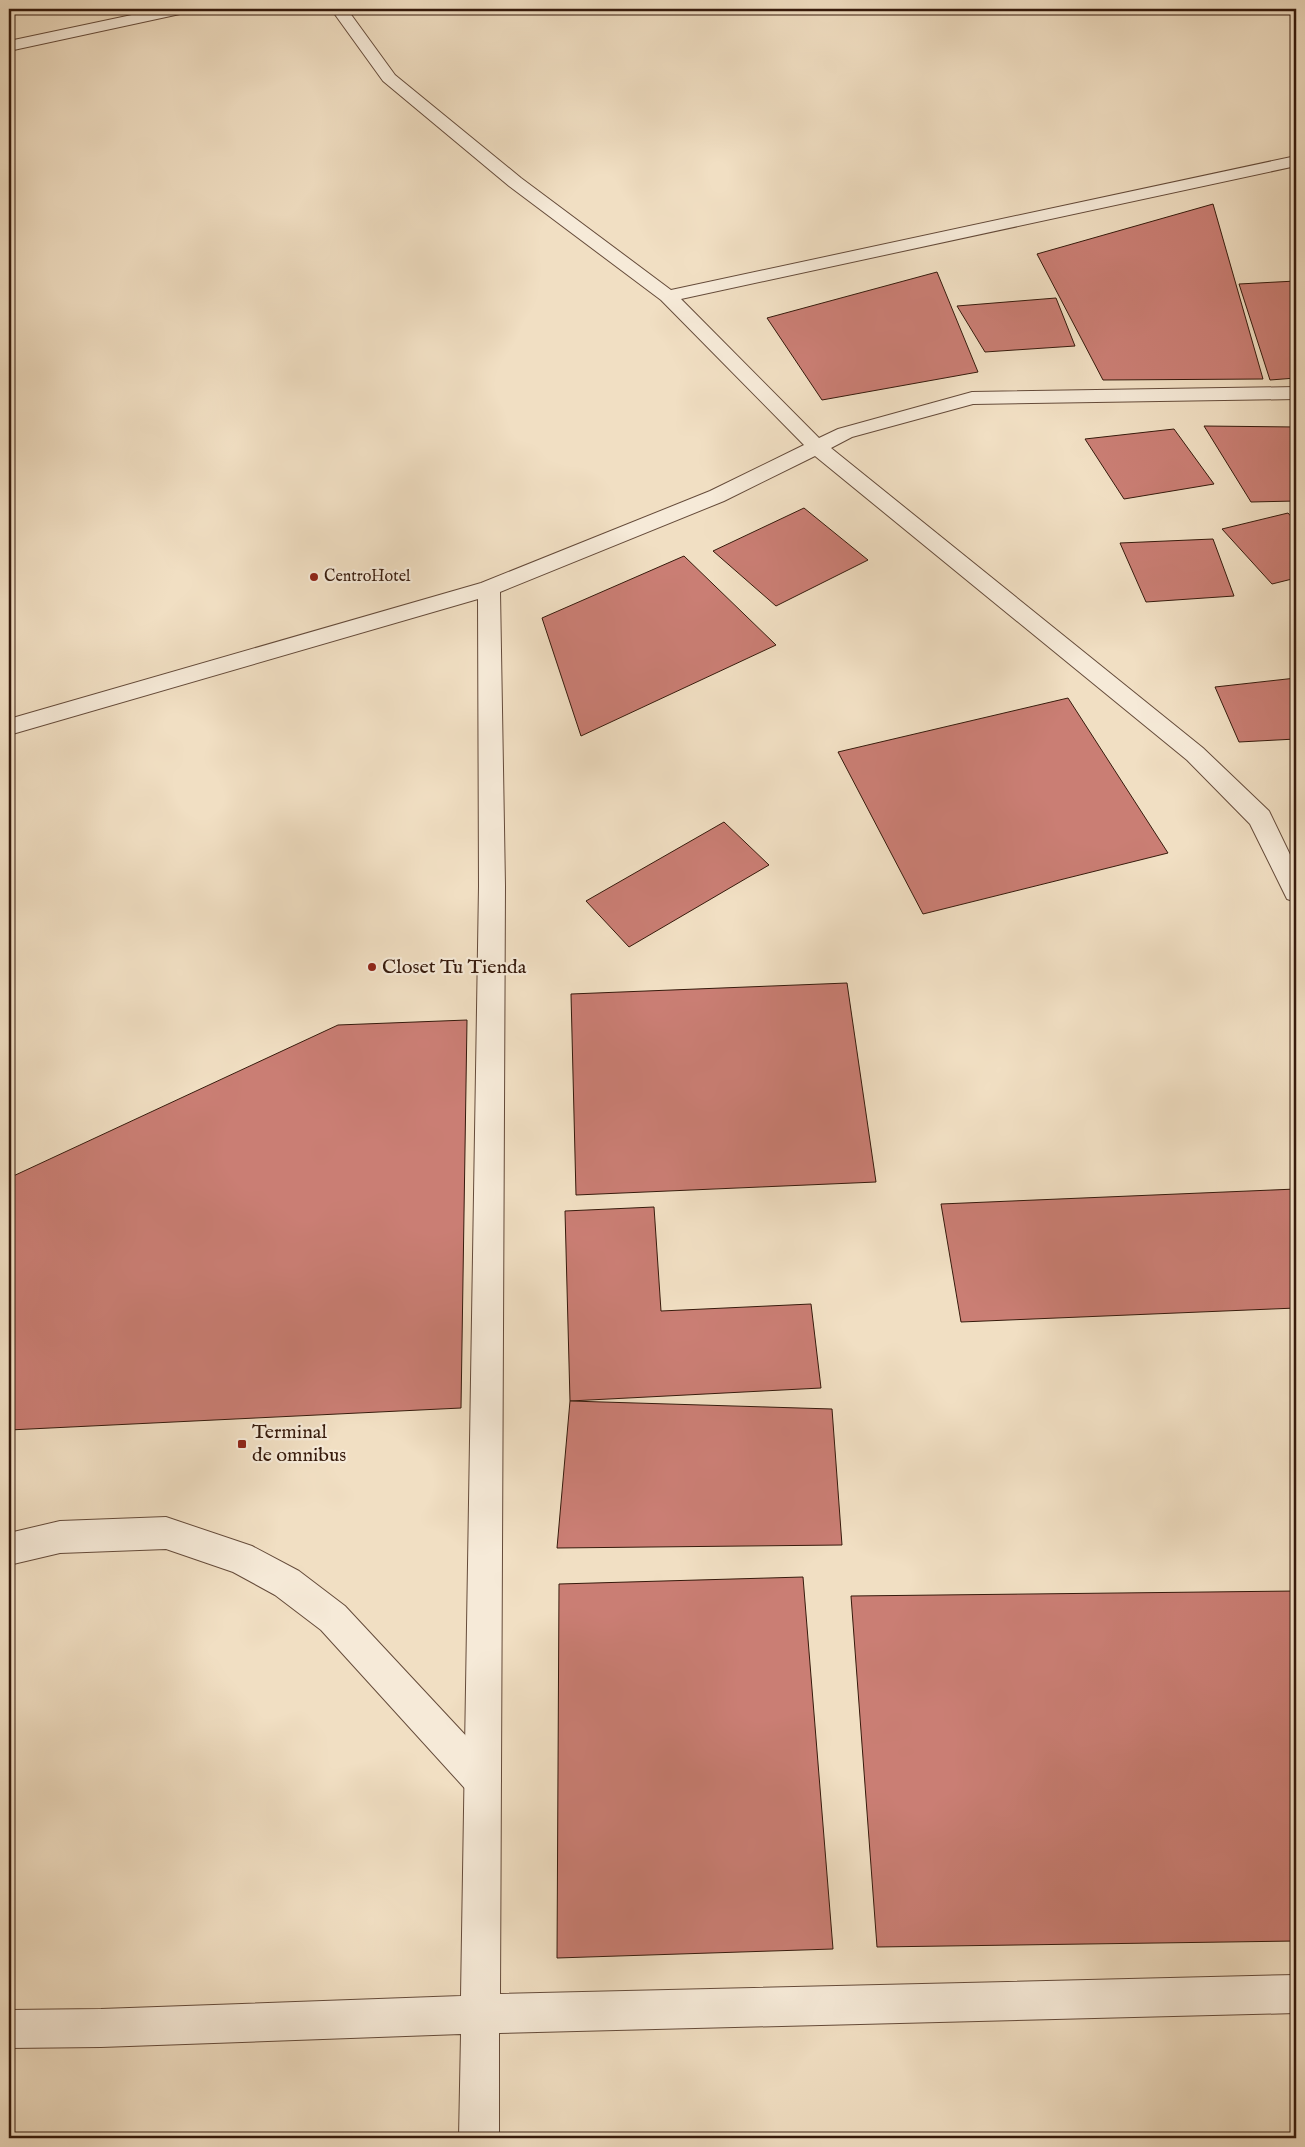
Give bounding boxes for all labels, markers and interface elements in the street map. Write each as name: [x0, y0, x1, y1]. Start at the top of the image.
place label: CentroHotel: [324, 567, 411, 587]
marker: CentroHotel: [308, 571, 320, 583]
place label: Closet Tu Tienda: [382, 955, 527, 980]
marker: Closet Tu Tienda: [366, 961, 378, 973]
place label: Terminal de omnibus: [252, 1420, 346, 1468]
marker: Terminal de omnibus: [236, 1438, 248, 1450]

